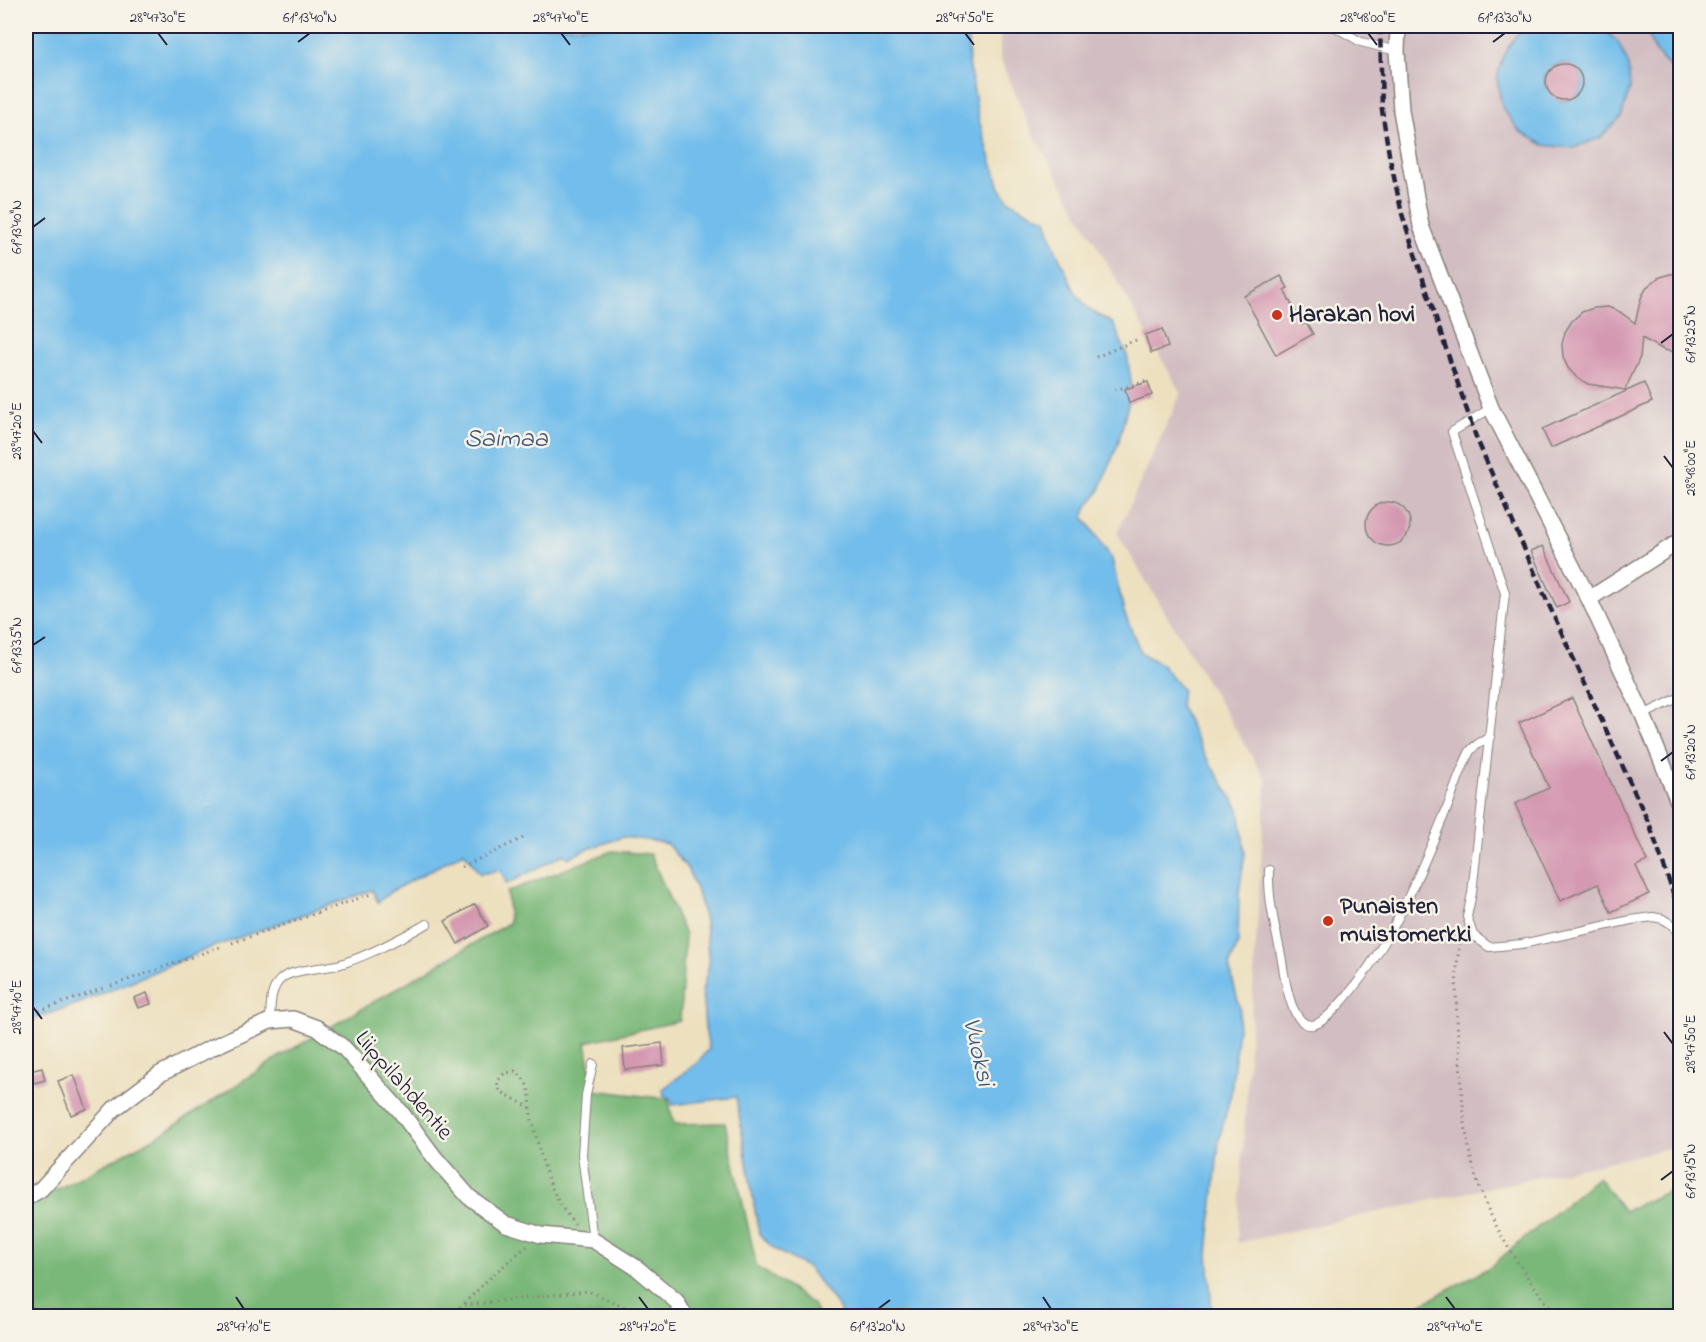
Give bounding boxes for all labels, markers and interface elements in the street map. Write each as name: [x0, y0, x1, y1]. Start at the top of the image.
text: 28°47'30"E: [130, 7, 186, 29]
text: 61°13'40"N: [283, 7, 337, 29]
text: 28°47'40"E: [533, 7, 589, 29]
text: 28°47'50"E: [936, 7, 994, 29]
text: 28°48'00"E: [1340, 7, 1396, 29]
text: 61°13'30"N: [1478, 7, 1532, 29]
text: 61°13'40"N: [6, 200, 28, 254]
place label: Harakan hovi: [1289, 298, 1415, 333]
text: 61°13'25"N: [1680, 305, 1702, 363]
marker: Harakan hovi: [1270, 308, 1284, 322]
text: 28°47'20"E: [6, 402, 28, 460]
water label: Saimaa: [464, 421, 549, 459]
text: 28°48'00"E: [1680, 440, 1702, 496]
text: 61°13'35"N: [6, 617, 28, 673]
text: 61°13'20"N: [1680, 724, 1702, 780]
place label: Punaisten muistomerkki: [1340, 890, 1472, 953]
marker: Punaisten muistomerkki: [1321, 914, 1335, 928]
text: 28°47'10"E: [6, 980, 28, 1034]
water label: Vuoksi: [951, 1014, 1004, 1092]
text: 28°47'50"E: [1680, 1015, 1702, 1073]
street label: Liippilahdentie: [345, 1023, 461, 1149]
text: 61°13'15"N: [1680, 1144, 1702, 1198]
text: 28°47'10"E: [217, 1316, 271, 1338]
text: 28°47'20"E: [619, 1316, 677, 1338]
text: 61°13'20"N: [850, 1316, 906, 1338]
text: 28°47'30"E: [1023, 1316, 1079, 1338]
text: 28°47'40"E: [1427, 1316, 1483, 1338]

